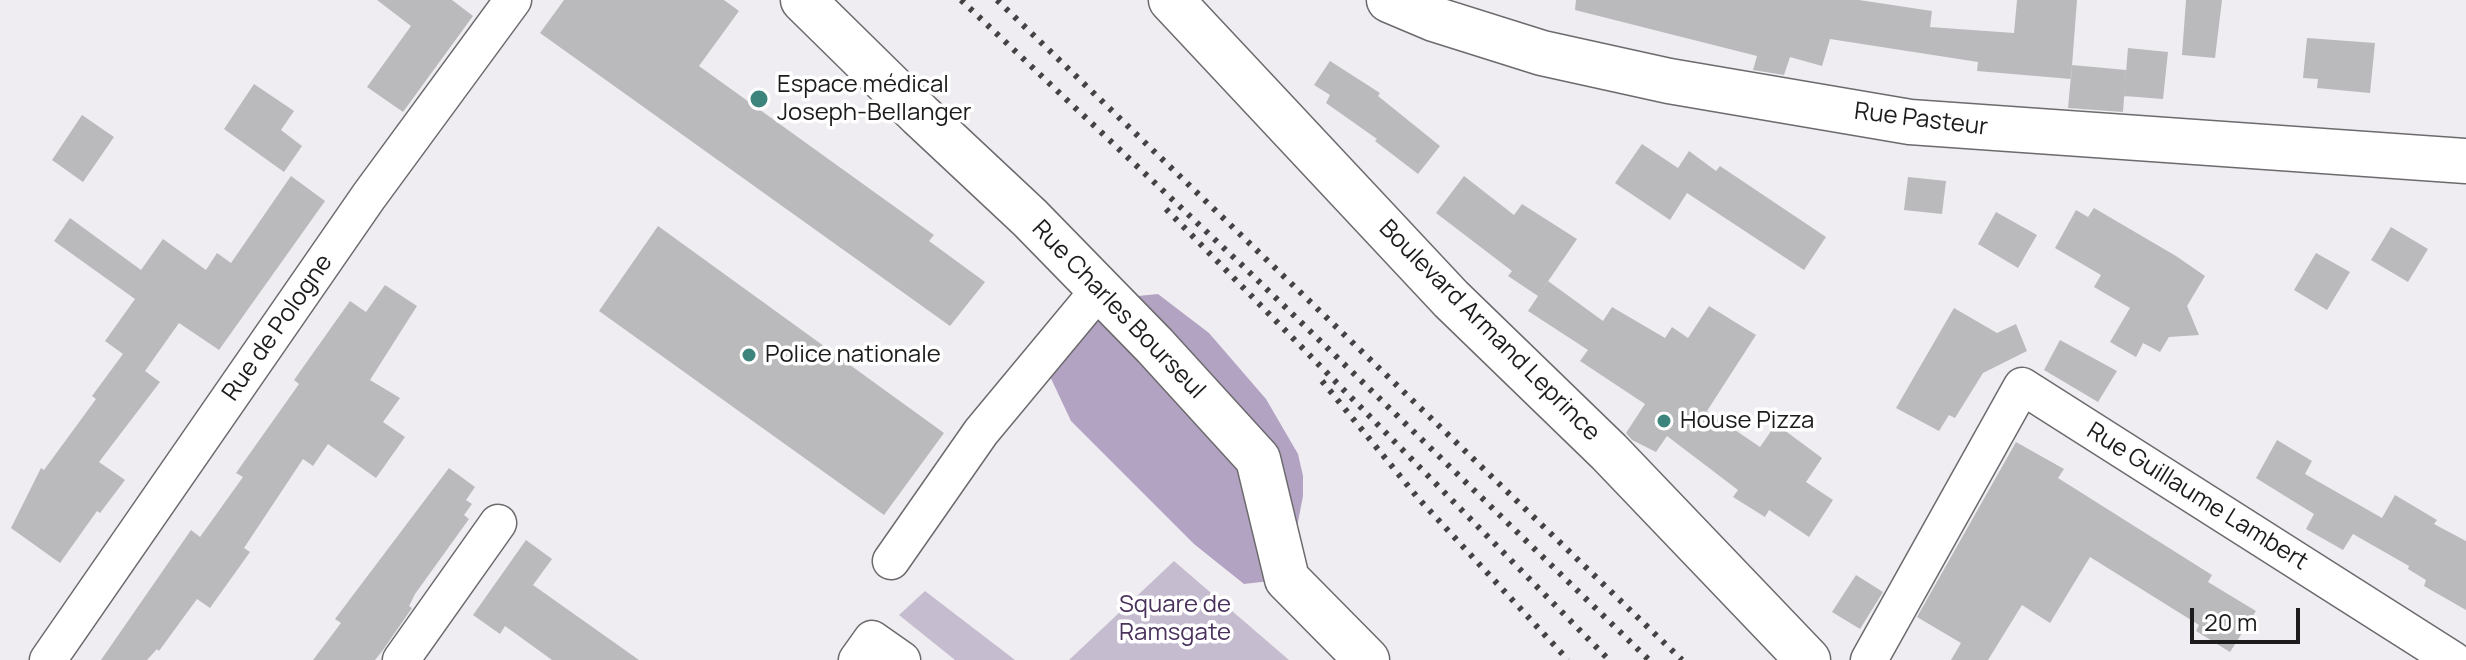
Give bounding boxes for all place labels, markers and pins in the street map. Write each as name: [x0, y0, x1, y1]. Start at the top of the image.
place label: Espace médical Joseph-Bellanger: [777, 71, 971, 127]
marker: Espace médical Joseph-Bellanger: [748, 88, 770, 110]
place label: Police nationale: [765, 341, 941, 369]
marker: Police nationale: [740, 346, 758, 364]
place label: House Pizza: [1680, 407, 1814, 435]
marker: House Pizza: [1655, 412, 1673, 430]

